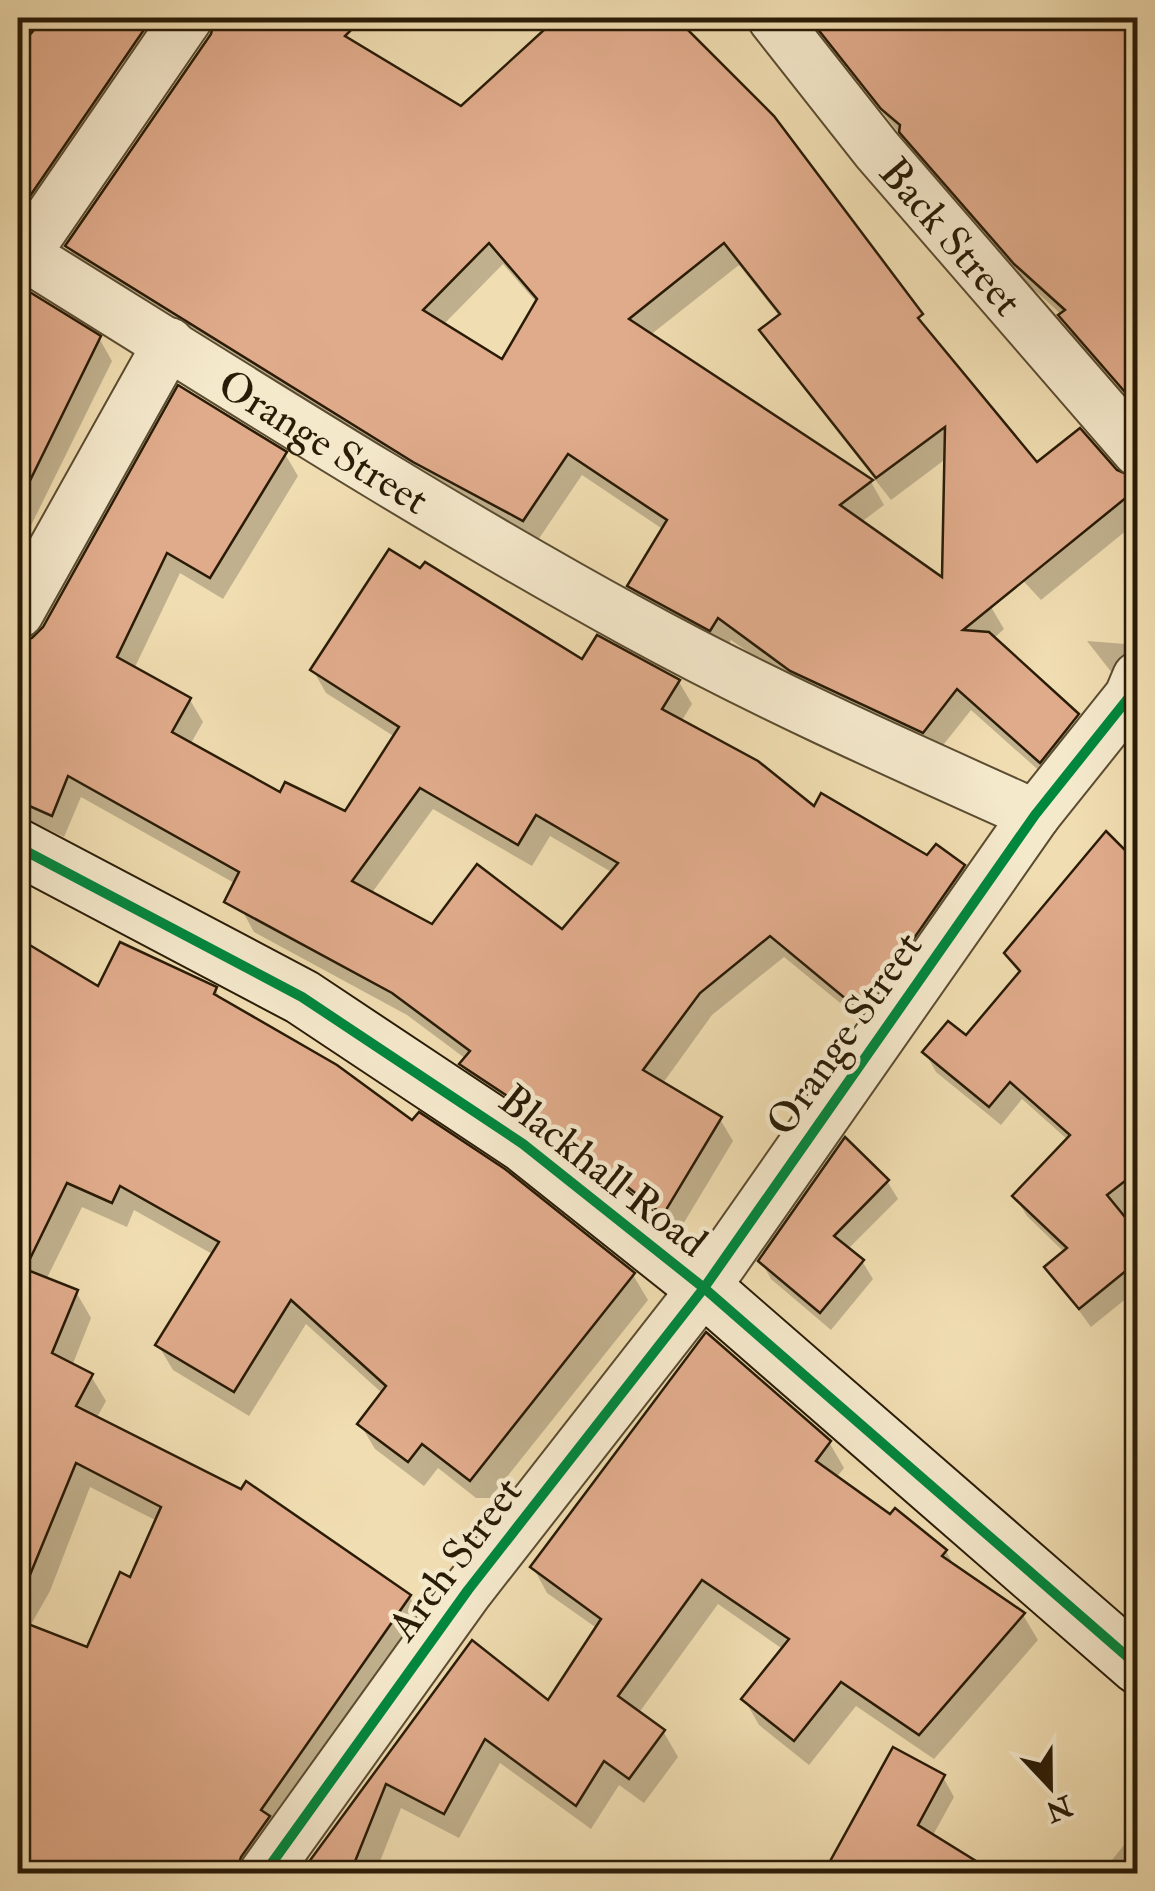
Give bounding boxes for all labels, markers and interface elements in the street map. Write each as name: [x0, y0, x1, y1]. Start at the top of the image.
street label: Back Street: [868, 148, 1033, 327]
street label: Orange Street: [208, 358, 437, 527]
street label: Orange Street: [755, 922, 934, 1146]
street label: Blackhall Road: [488, 1074, 717, 1269]
street label: Arch Street: [377, 1467, 534, 1652]
north arrow: [1000, 1736, 1100, 1836]
text: N: [1040, 1786, 1078, 1829]

